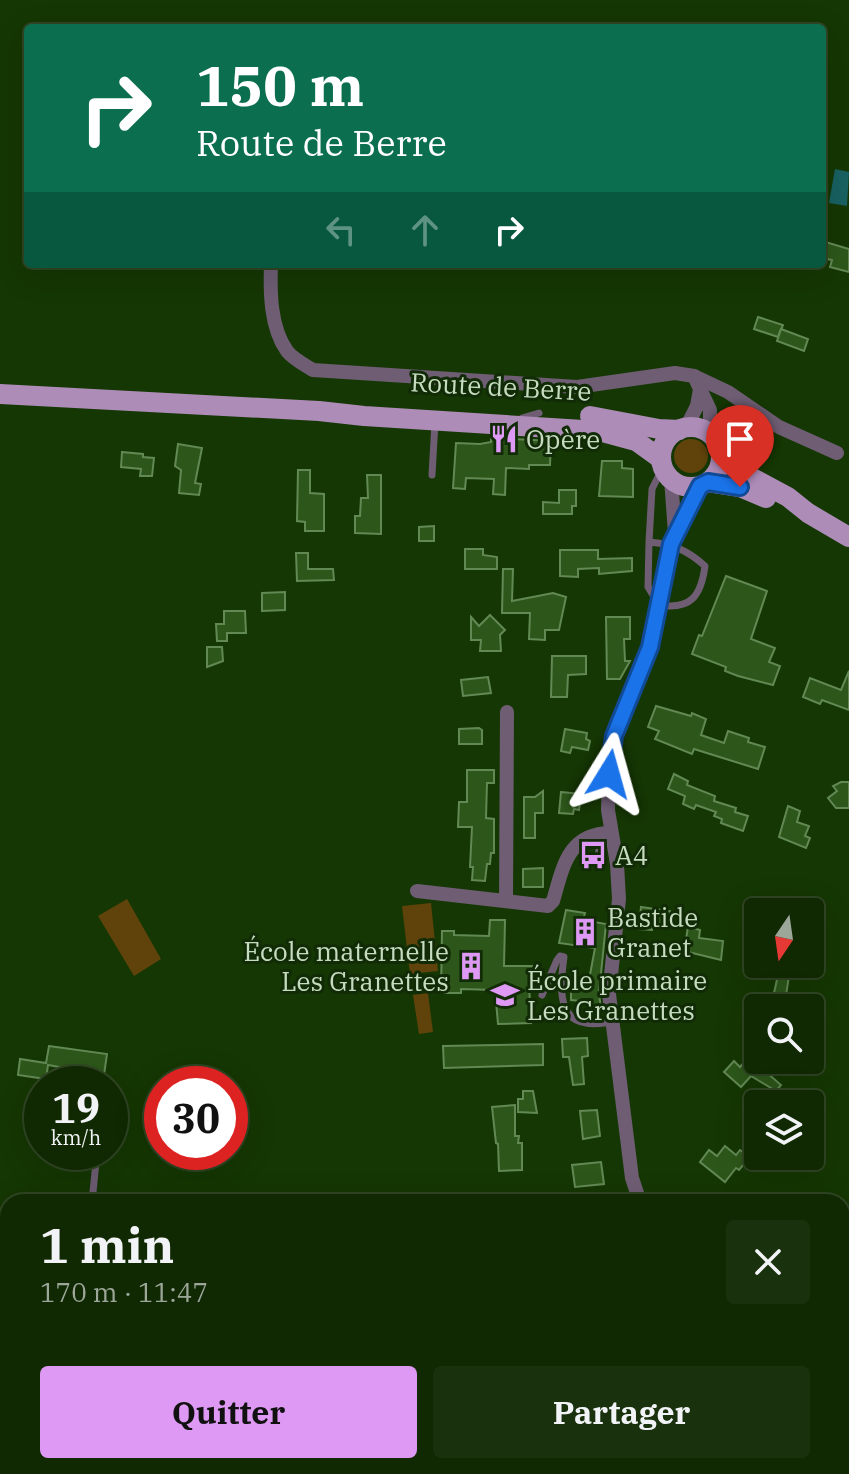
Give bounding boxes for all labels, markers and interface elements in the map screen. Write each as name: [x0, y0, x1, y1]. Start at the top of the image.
text: 150 m: [196, 49, 364, 121]
icon: right: [64, 56, 168, 160]
text: Route de Berre: [196, 119, 447, 166]
icon: left: [319, 208, 363, 252]
icon: ahead: [403, 208, 447, 252]
icon: right: [487, 208, 531, 252]
street label: Route de Berre: [410, 364, 592, 408]
pin: [706, 405, 774, 487]
icon: arrive: [718, 417, 762, 461]
place label: Opère: [526, 422, 600, 456]
restaurant icon: Opère: [489, 424, 519, 454]
position arrow: [567, 732, 651, 816]
place label: A4: [615, 838, 648, 872]
bus stop icon: A4: [578, 840, 608, 870]
north arrow: [744, 898, 824, 978]
map controls: [744, 898, 824, 1170]
place label: Bastide Granet: [607, 900, 698, 964]
building icon: Bastide Granet: [570, 917, 600, 947]
place label: École maternelle Les Granettes: [244, 934, 449, 998]
building icon: École maternelle Les Granettes: [456, 951, 486, 981]
place label: École primaire Les Granettes: [527, 963, 707, 1027]
school or university icon: École primaire Les Granettes: [490, 980, 520, 1010]
button: search: [744, 994, 824, 1074]
speed limit sign: 30: [144, 1066, 248, 1170]
text: 19: [52, 1082, 100, 1134]
button: layers: [744, 1090, 824, 1170]
text: km/h: [51, 1124, 101, 1151]
text: 1 min: [40, 1214, 174, 1276]
button: close: [726, 1220, 810, 1304]
text: 170 m · 11:47: [40, 1275, 208, 1309]
button: Quitter: [40, 1366, 417, 1458]
button: Partager: [433, 1366, 810, 1458]

